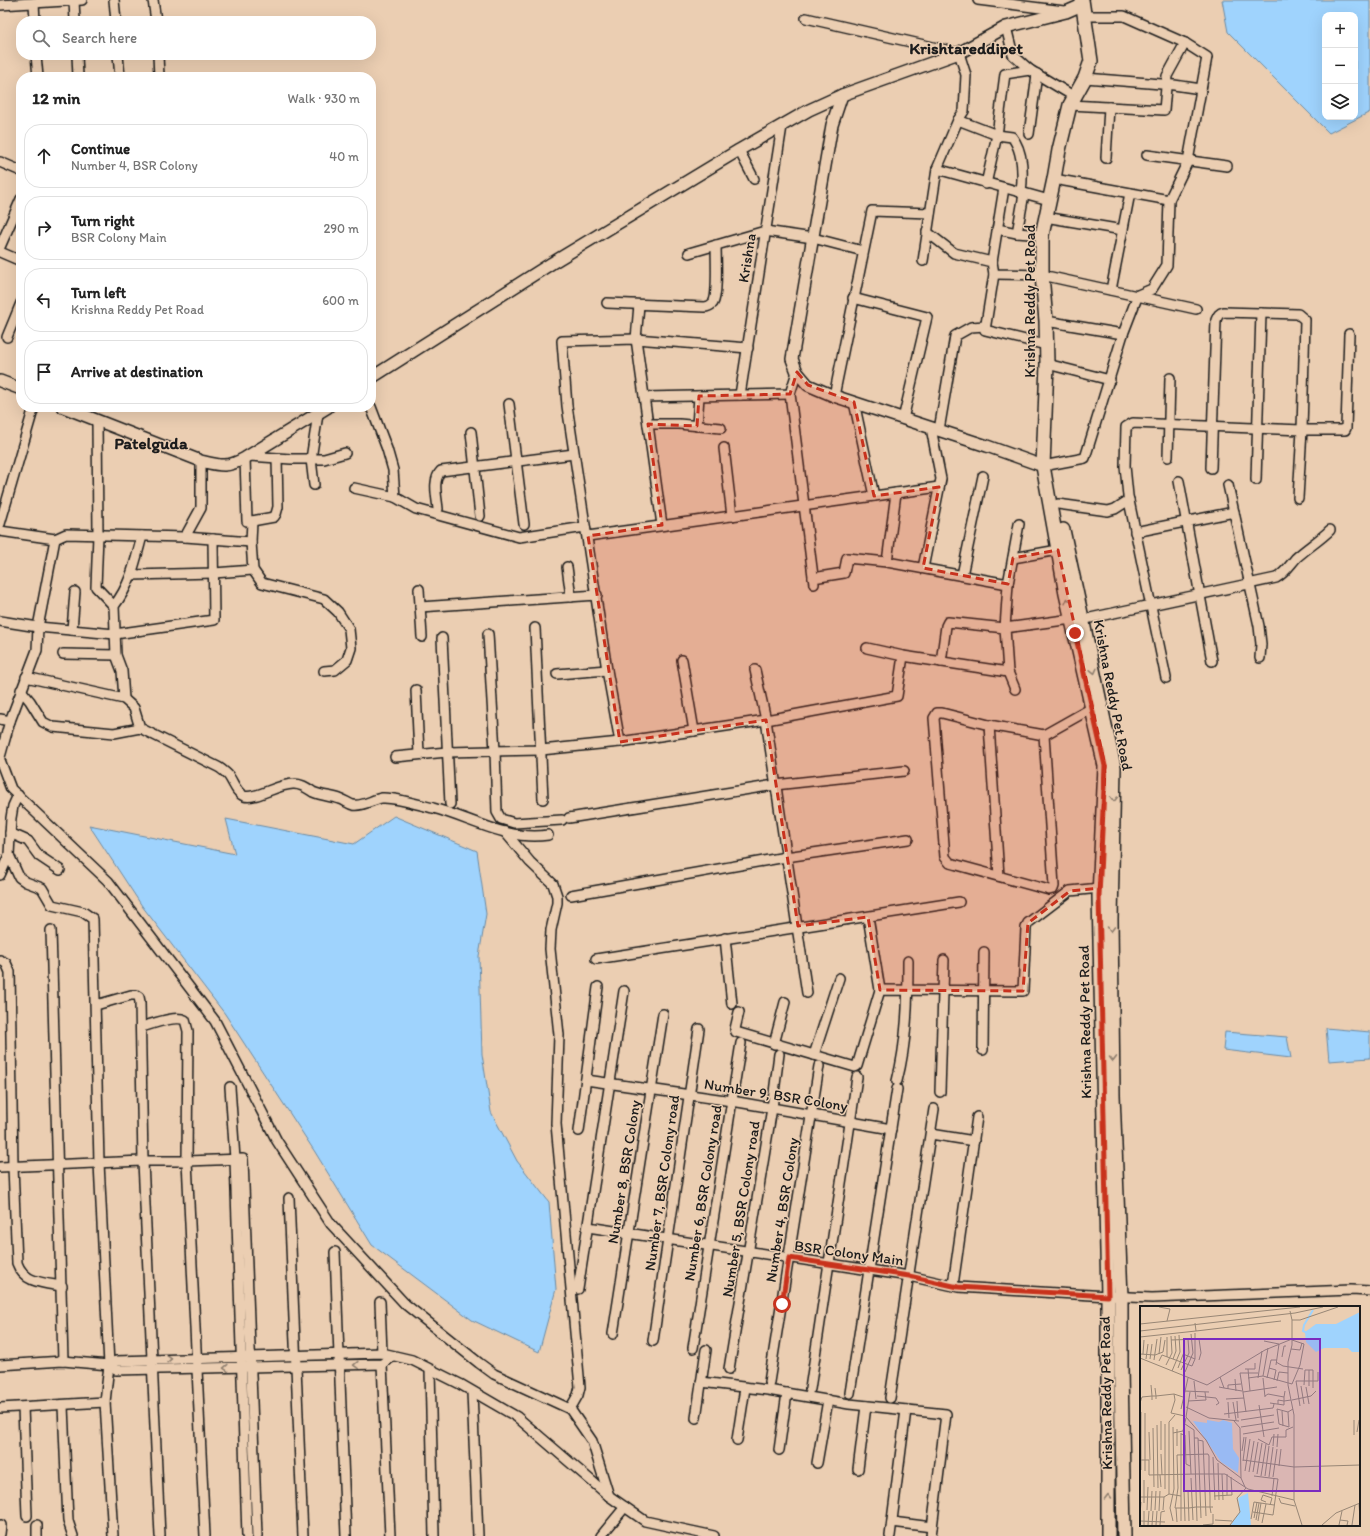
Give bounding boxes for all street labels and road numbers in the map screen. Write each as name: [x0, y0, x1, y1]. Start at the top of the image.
street label: Krishna Reddy Pet Road: [1021, 224, 1039, 378]
street label: Krishna: [734, 231, 760, 284]
street label: Krishna Reddy Pet Road: [1090, 618, 1136, 772]
street label: Krishna Reddy Pet Road: [1075, 945, 1095, 1099]
street label: Number 9, BSR Colony: [703, 1075, 849, 1115]
street label: Number 7, BSR Colony road: [641, 1094, 683, 1272]
street label: Number 8, BSR Colony: [604, 1099, 644, 1245]
street label: Number 6, BSR Colony road: [680, 1104, 726, 1282]
street label: Number 5, BSR Colony road: [718, 1120, 764, 1298]
street label: Number 4, BSR Colony: [762, 1136, 802, 1284]
street label: BSR Colony Main: [793, 1236, 905, 1270]
street label: Krishna Reddy Pet Road: [1096, 1316, 1116, 1470]

